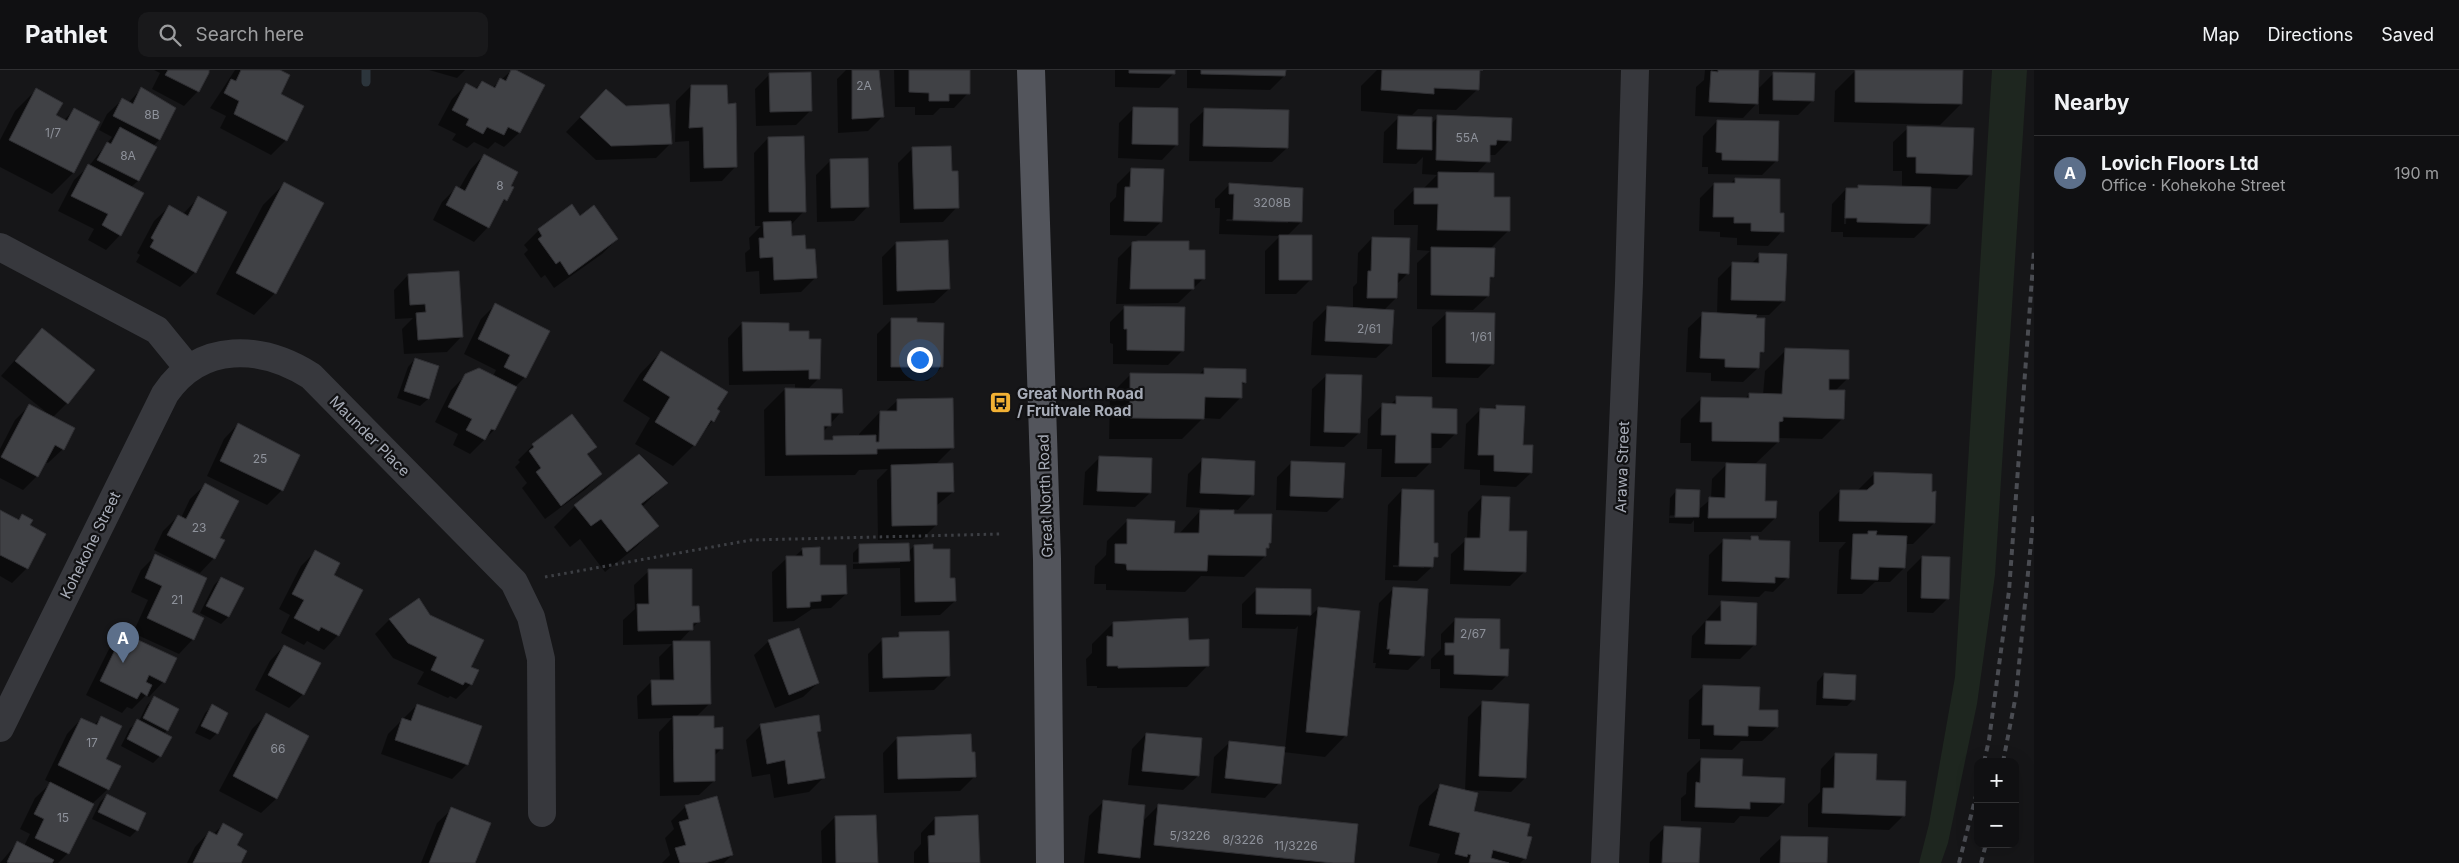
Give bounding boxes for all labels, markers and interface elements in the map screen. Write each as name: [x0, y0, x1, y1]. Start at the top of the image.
search box: [138, 12, 488, 57]
text: Pathlet: [25, 20, 108, 49]
icon: search: [156, 21, 184, 49]
text: Search here: [196, 23, 304, 46]
text: Map: [2202, 24, 2240, 45]
text: Directions: [2268, 24, 2353, 45]
text: Saved: [2381, 24, 2434, 45]
house number: 2A: [856, 78, 872, 93]
text: Nearby: [2054, 90, 2129, 115]
house number: 8B: [144, 107, 160, 122]
house number: 1/7: [45, 125, 61, 140]
house number: 55A: [1456, 130, 1478, 145]
house number: 8A: [120, 148, 136, 163]
text: Lovich Floors Ltd: [2101, 152, 2259, 175]
text: A: [2064, 163, 2076, 183]
text: 190 m: [2394, 163, 2439, 183]
text: Office · Kohekohe Street: [2101, 175, 2285, 195]
house number: 8: [496, 178, 504, 193]
house number: 3208B: [1253, 195, 1291, 210]
house number: 2/61: [1357, 321, 1381, 336]
house number: 1/61: [1470, 329, 1492, 344]
your location: [907, 347, 933, 373]
place label: Great North Road / Fruitvale Road: [1017, 384, 1143, 420]
bus stop icon: Great North Road / Fruitvale Road: [989, 390, 1013, 414]
street label: Maunder Place: [326, 392, 414, 480]
street label: Arawa Street: [1611, 421, 1633, 513]
street label: Great North Road: [1033, 434, 1057, 558]
house number: 25: [253, 451, 267, 466]
street label: Kohekohe Street: [56, 488, 124, 602]
house number: 23: [192, 520, 206, 535]
house number: 21: [171, 592, 183, 607]
pin: A: [107, 622, 139, 663]
house number: 2/67: [1460, 626, 1486, 641]
house number: 17: [86, 735, 98, 750]
house number: 66: [271, 741, 285, 756]
map controls: [1974, 758, 2019, 848]
button: +: [1974, 758, 2019, 803]
button: −: [1974, 803, 2019, 848]
house number: 15: [57, 810, 69, 825]
house number: 5/3226: [1169, 828, 1211, 843]
house number: 8/3226: [1222, 832, 1264, 847]
house number: 11/3226: [1274, 838, 1318, 853]

